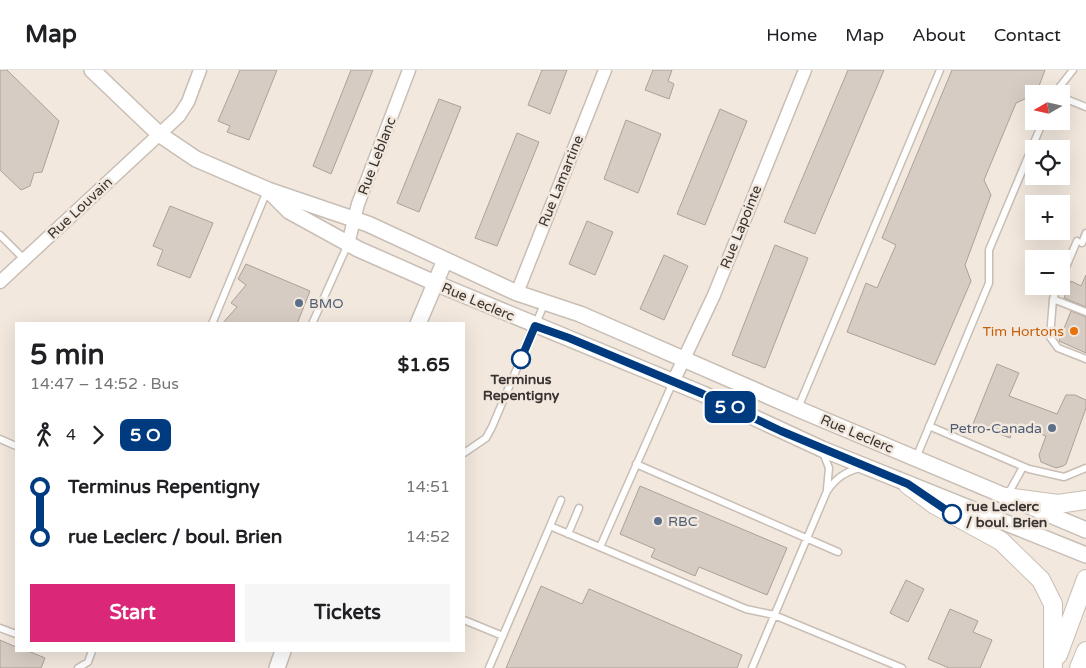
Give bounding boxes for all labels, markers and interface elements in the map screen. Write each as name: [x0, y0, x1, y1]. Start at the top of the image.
text: Map: [25, 20, 77, 49]
text: Home: [766, 24, 817, 46]
text: Map: [845, 24, 884, 46]
text: About: [912, 24, 966, 46]
text: Contact: [994, 24, 1061, 46]
north arrow: [1025, 85, 1070, 130]
map controls: [1025, 85, 1070, 295]
street label: Rue Leblanc: [354, 115, 400, 197]
street label: Rue Lamartine: [535, 133, 587, 229]
button: locate: [1025, 140, 1070, 185]
street label: Rue Louvain: [44, 174, 116, 242]
street label: Rue Lapointe: [717, 183, 765, 271]
button: +: [1025, 195, 1070, 240]
button: −: [1025, 250, 1070, 295]
street label: Rue Leclerc: [439, 279, 517, 325]
place label: BMO: [309, 295, 344, 312]
marker: BMO: [293, 297, 305, 309]
place label: Tim Hortons: [982, 323, 1064, 340]
marker: Tim Hortons: [1068, 325, 1080, 337]
text: 5 min: [30, 338, 105, 372]
marker: Terminus Repentigny: [511, 349, 531, 369]
text: $1.65: [398, 354, 450, 376]
place label: Terminus Repentigny: [483, 371, 560, 404]
text: 14:47 – 14:52 · Bus: [30, 374, 179, 394]
line badge: 5 O: [701, 391, 759, 423]
text: 5 O: [715, 396, 745, 418]
street label: Rue Leclerc: [818, 411, 896, 457]
place label: Petro-Canada: [949, 420, 1042, 437]
icon: walk: [30, 421, 58, 449]
icon: forward: [84, 421, 112, 449]
marker: Petro-Canada: [1046, 422, 1058, 434]
text: 5 O: [130, 424, 161, 446]
text: 4: [66, 425, 76, 445]
text: Terminus Repentigny: [68, 476, 260, 498]
text: 14:51: [406, 477, 450, 497]
place label: rue Leclerc / boul. Brien: [966, 498, 1047, 531]
marker: rue Leclerc / boul. Brien: [942, 504, 962, 524]
place label: RBC: [668, 513, 698, 530]
marker: RBC: [652, 515, 664, 527]
text: rue Leclerc / boul. Brien: [68, 526, 282, 548]
text: 14:52: [406, 527, 450, 547]
button: Start: [30, 584, 235, 642]
button: Tickets: [245, 584, 450, 642]

